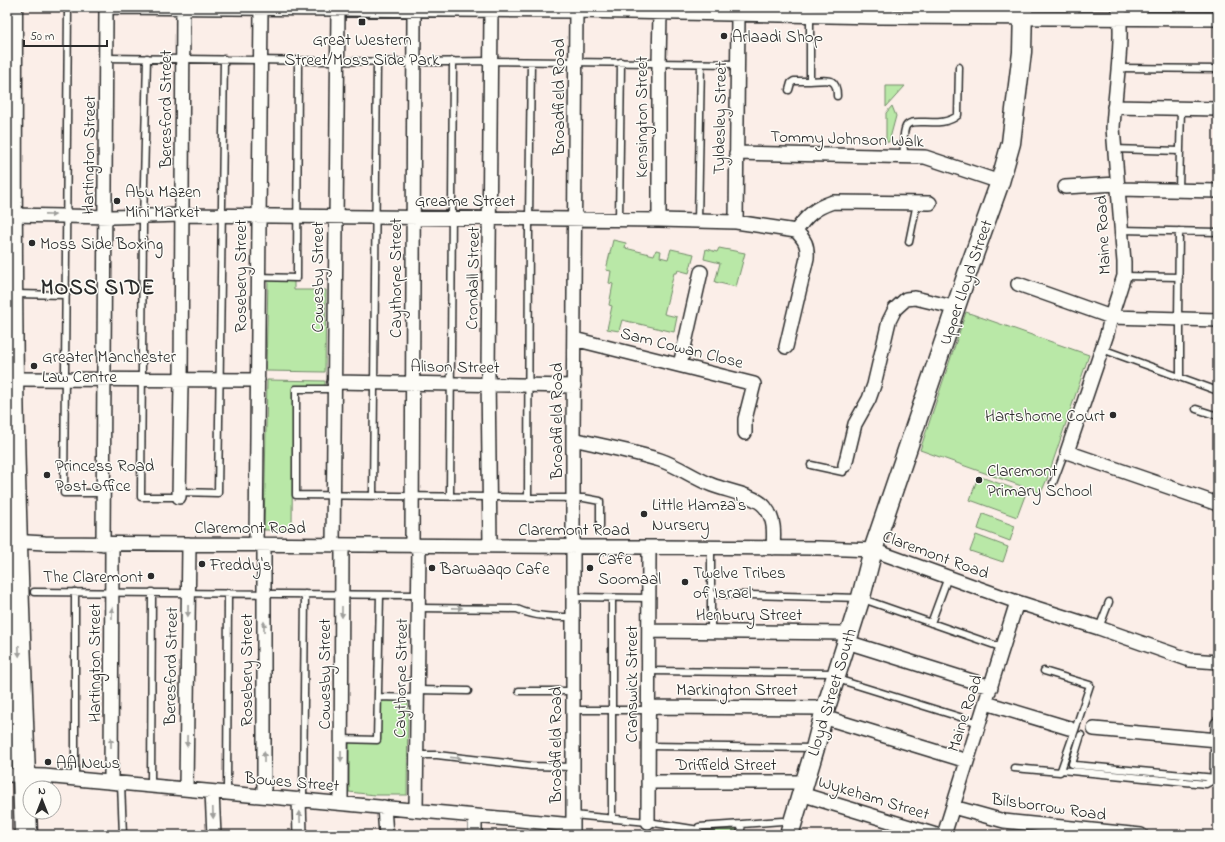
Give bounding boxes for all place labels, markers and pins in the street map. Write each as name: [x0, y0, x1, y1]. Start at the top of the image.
marker: Great Western Street/Moss Side Park: [357, 17, 367, 27]
place label: Arlaadi Shop: [732, 25, 823, 50]
place label: Great Western Street/Moss Side Park: [285, 28, 440, 73]
marker: Arlaadi Shop: [719, 31, 729, 41]
place label: Abu Mazen Mini Market: [125, 180, 201, 225]
marker: Abu Mazen Mini Market: [112, 196, 122, 206]
place label: Moss Side Boxing: [40, 232, 163, 259]
marker: Moss Side Boxing: [27, 238, 37, 248]
place label: Greater Manchester Law Centre: [42, 345, 177, 390]
marker: Greater Manchester Law Centre: [29, 361, 39, 371]
place label: Hartshorne Court: [985, 404, 1105, 429]
marker: Hartshorne Court: [1108, 410, 1118, 420]
place label: Princess Road Post Office: [55, 454, 155, 499]
place label: Claremont Primary School: [987, 459, 1092, 505]
marker: Princess Road Post Office: [42, 470, 52, 480]
marker: Claremont Primary School: [974, 475, 984, 485]
place label: Little Hamza's Nursery: [652, 493, 746, 539]
marker: Little Hamza's Nursery: [639, 509, 649, 519]
place label: Cafe Soomaal: [598, 547, 661, 592]
place label: Freddy's: [209, 553, 272, 579]
place label: Barwaaqo Cafe: [439, 557, 550, 582]
marker: Freddy's: [197, 559, 207, 569]
place label: Twelve Tribes of Israel: [693, 561, 786, 606]
marker: Barwaaqo Cafe: [427, 563, 437, 573]
marker: Cafe Soomaal: [585, 563, 595, 573]
place label: The Claremont: [43, 565, 143, 590]
marker: The Claremont: [146, 571, 156, 581]
marker: Twelve Tribes of Israel: [680, 577, 690, 587]
place label: AA News: [56, 751, 120, 776]
marker: AA News: [43, 757, 53, 767]

